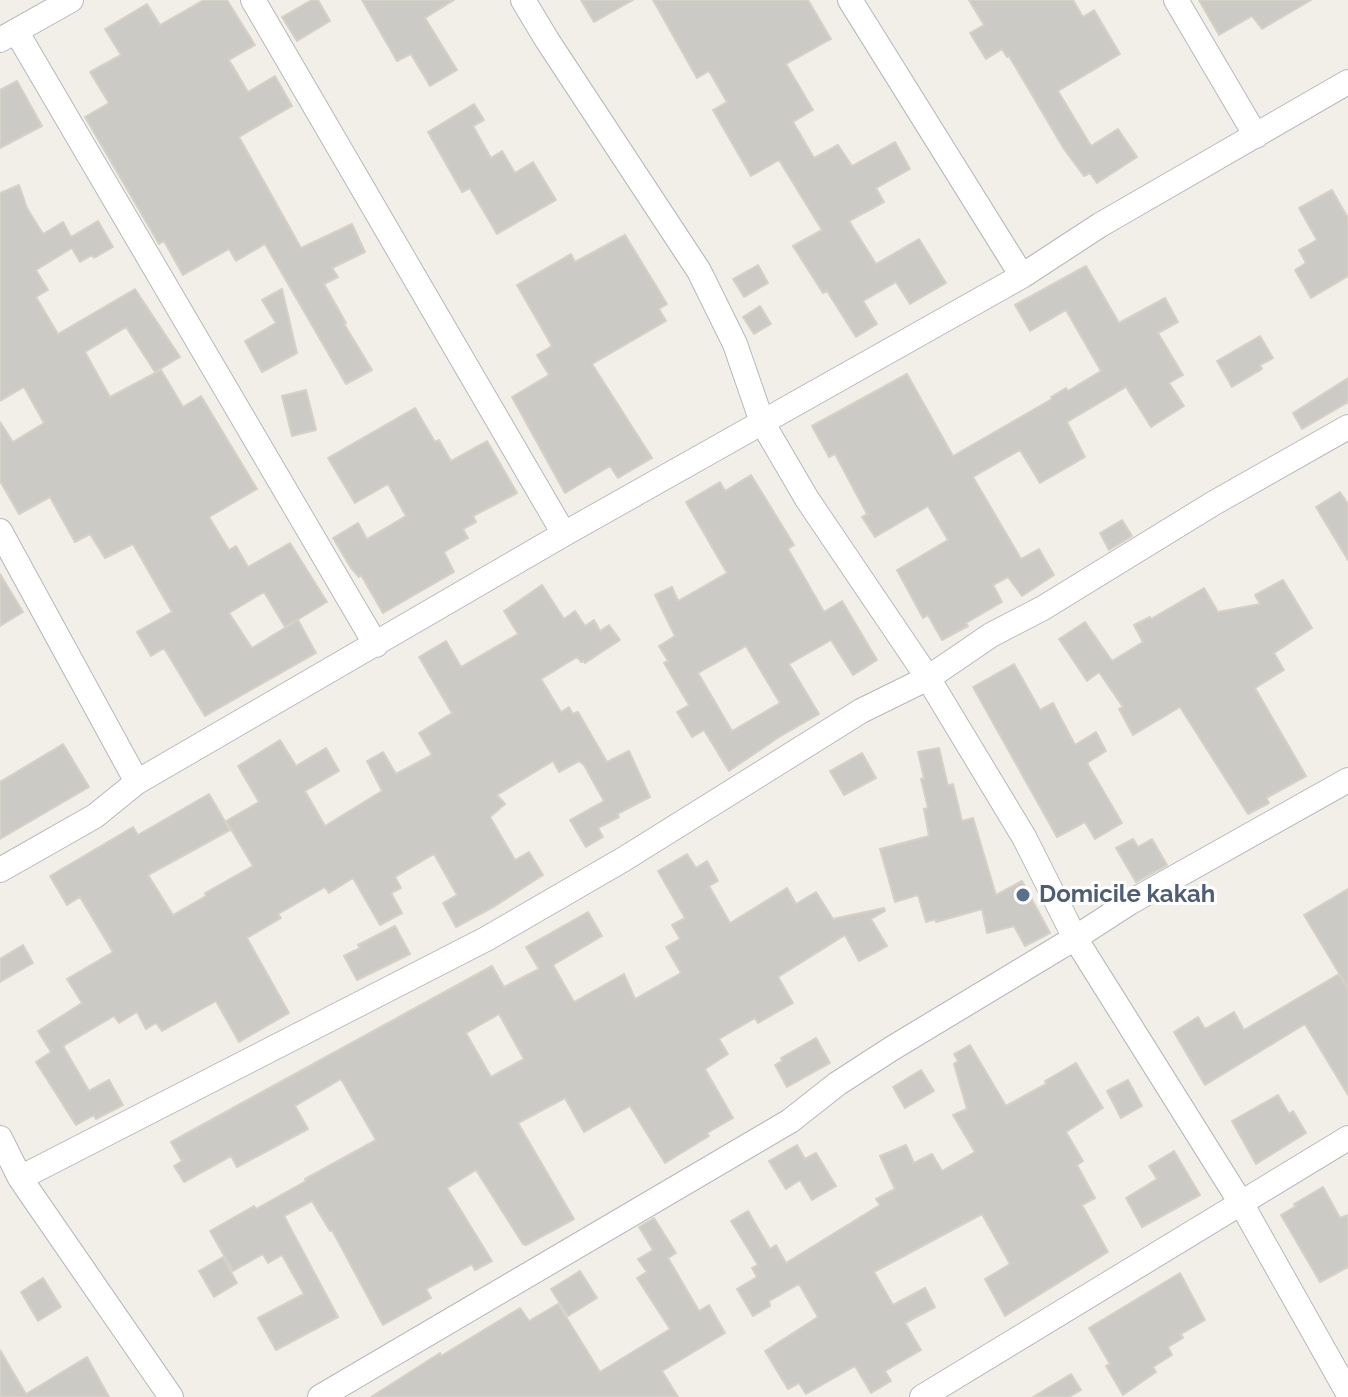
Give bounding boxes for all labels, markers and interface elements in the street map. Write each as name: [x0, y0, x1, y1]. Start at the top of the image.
place label: Domicile kakah: [1039, 881, 1215, 909]
marker: Domicile kakah: [1014, 886, 1032, 904]

